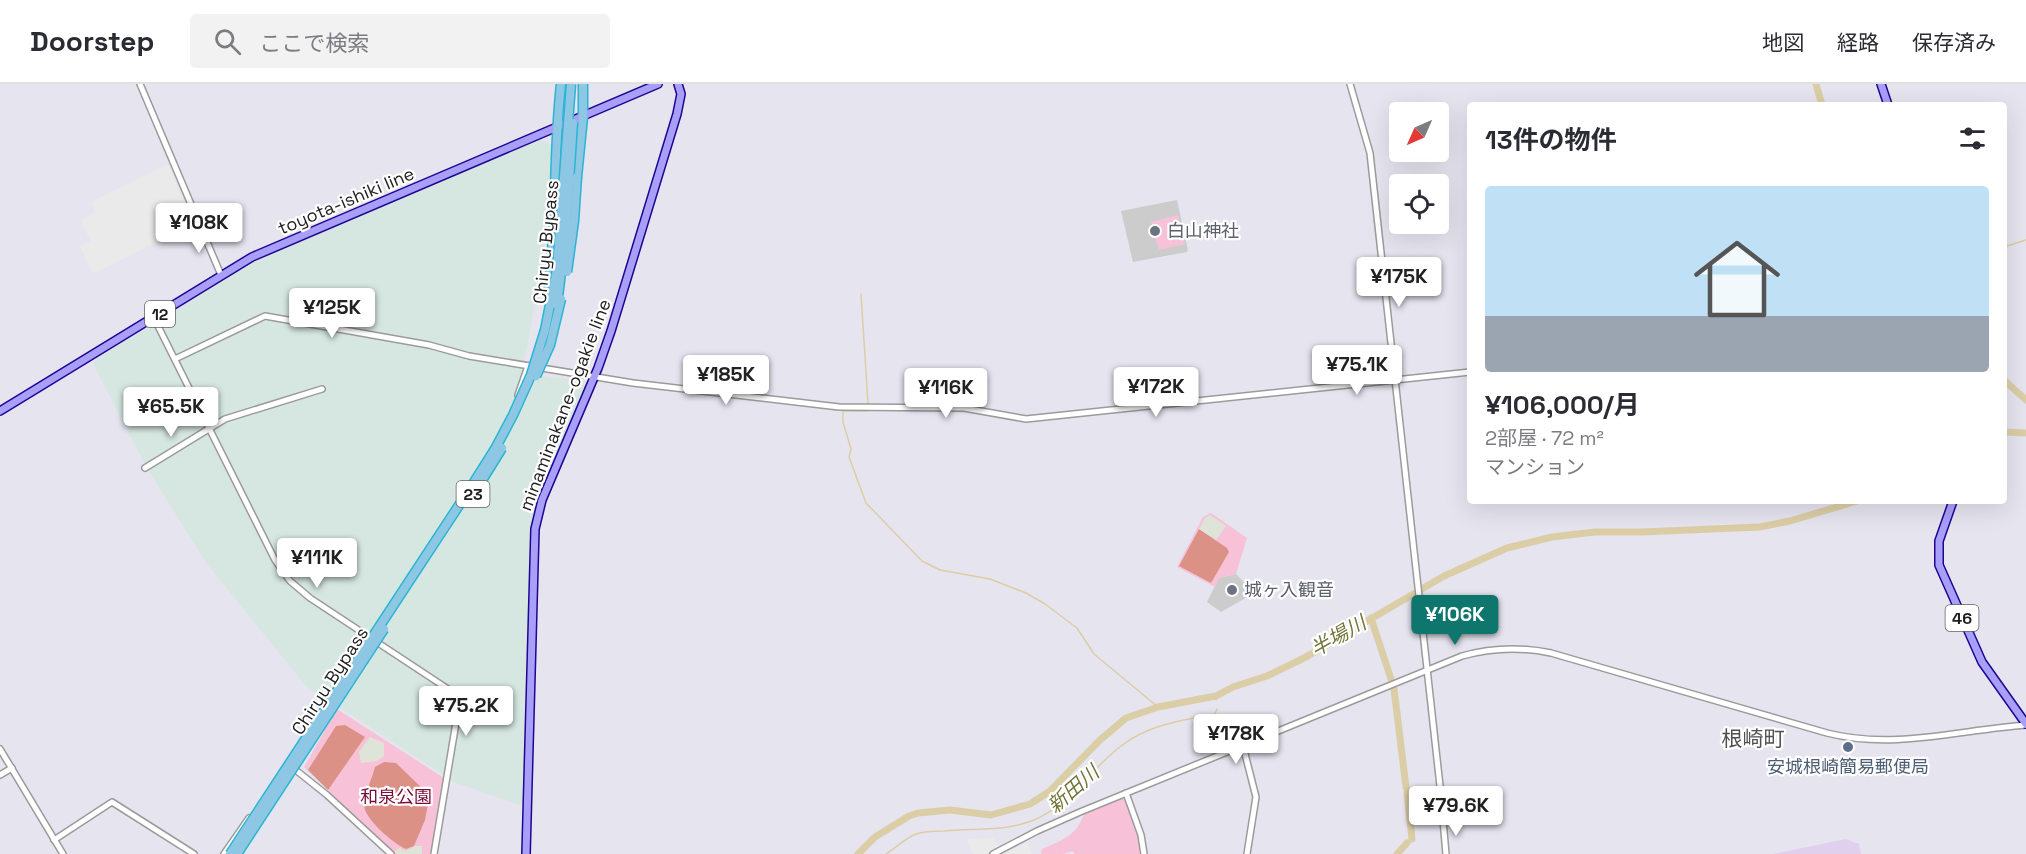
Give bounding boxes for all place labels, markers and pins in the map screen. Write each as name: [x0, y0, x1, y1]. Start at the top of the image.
pin: ¥108K: [157, 203, 241, 254]
place label: 白山神社: [1167, 219, 1239, 242]
marker: 白山神社: [1148, 224, 1162, 238]
pin: ¥175K: [1357, 257, 1441, 308]
pin: ¥125K: [290, 288, 374, 339]
pin: ¥75.1K: [1308, 345, 1406, 396]
pin: ¥185K: [684, 355, 768, 406]
pin: ¥172K: [1114, 367, 1198, 418]
pin: ¥116K: [904, 368, 988, 419]
pin: ¥65.5K: [122, 387, 220, 438]
pin: ¥111K: [275, 538, 359, 589]
place label: 城ヶ入観音: [1244, 578, 1334, 601]
marker: 城ヶ入観音: [1225, 583, 1239, 597]
pin: ¥106K: [1413, 595, 1497, 646]
pin: ¥75.2K: [417, 686, 515, 737]
pin: ¥178K: [1194, 714, 1278, 765]
marker: 安城根崎簡易郵便局: [1841, 740, 1855, 754]
place label: 安城根崎簡易郵便局: [1767, 755, 1929, 778]
pin: ¥79.6K: [1407, 786, 1505, 837]

